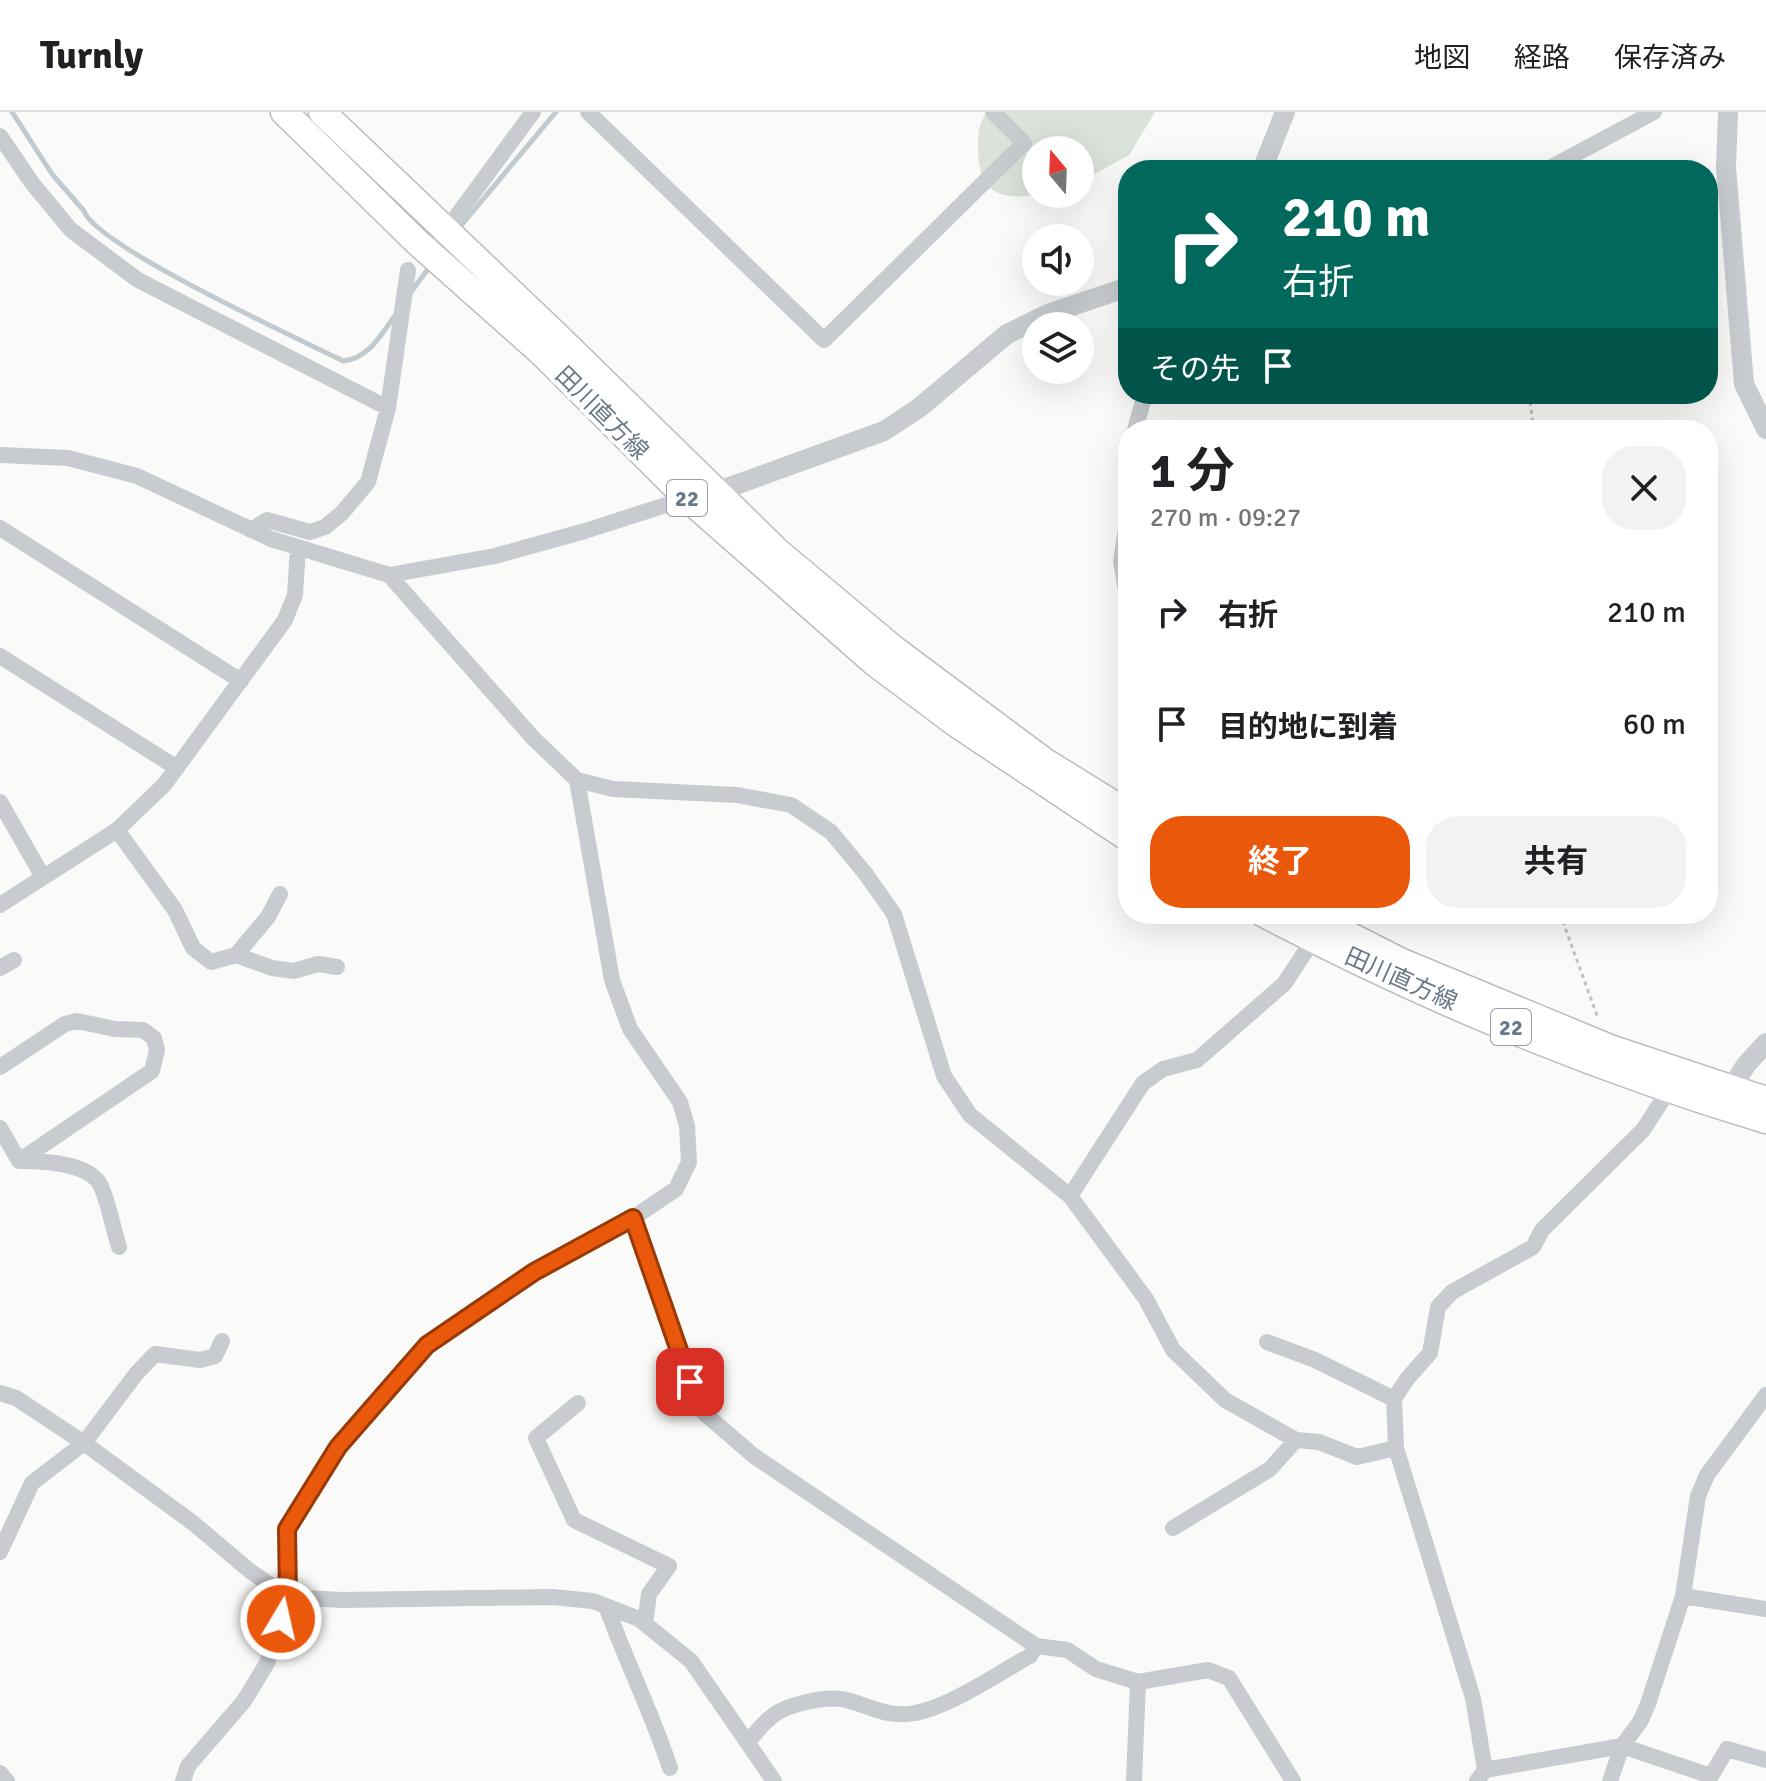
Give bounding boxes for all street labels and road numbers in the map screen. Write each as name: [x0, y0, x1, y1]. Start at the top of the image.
street label: 田川直方線: [549, 360, 655, 466]
road number: 22: [667, 480, 707, 516]
street label: 田川直方線: [1340, 941, 1462, 1017]
road number: 22: [1491, 1009, 1531, 1045]

